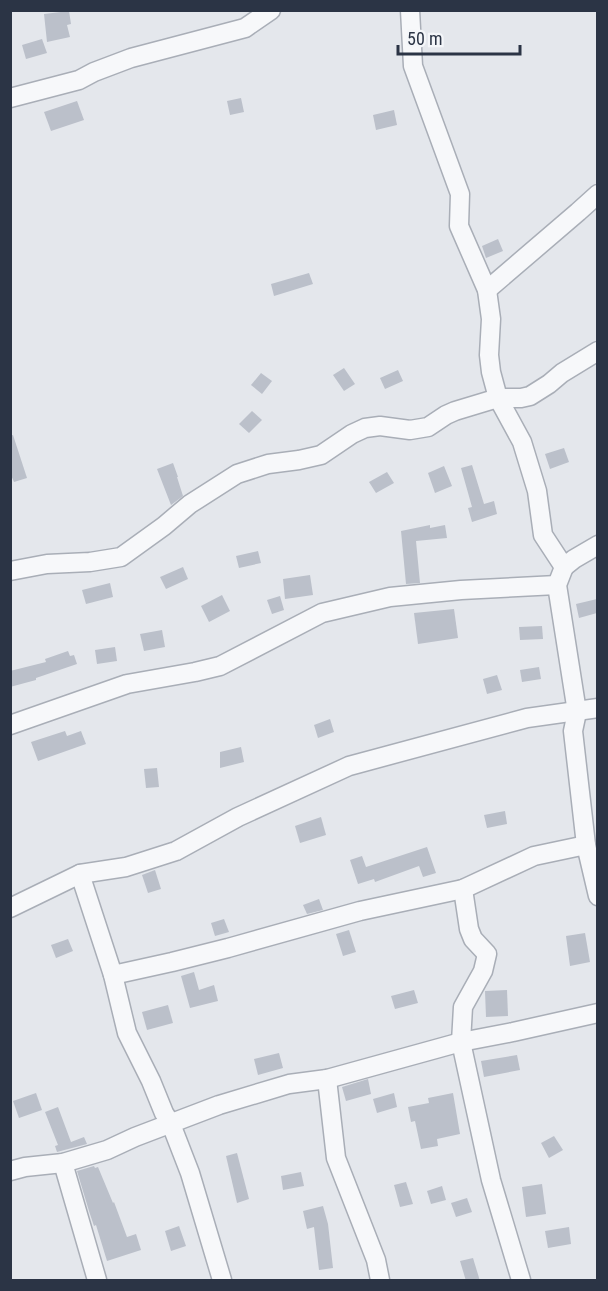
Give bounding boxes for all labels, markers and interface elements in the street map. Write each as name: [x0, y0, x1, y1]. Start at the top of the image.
scale bar: [398, 18, 520, 56]
text: 50 m: [407, 28, 442, 49]

